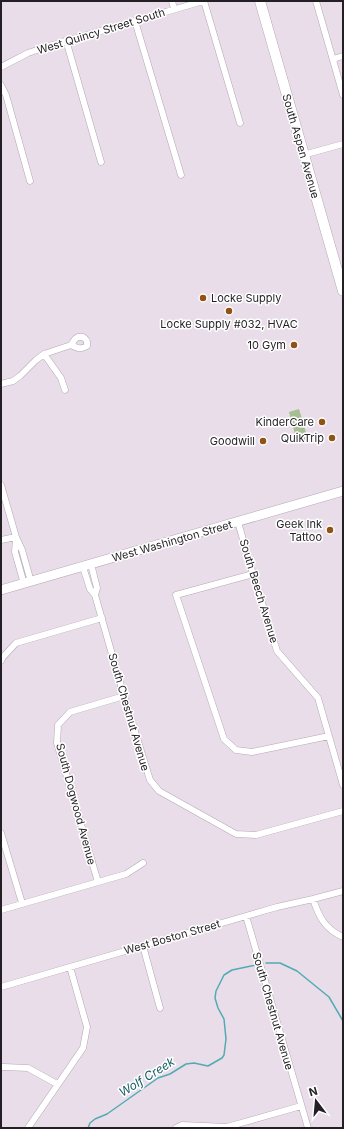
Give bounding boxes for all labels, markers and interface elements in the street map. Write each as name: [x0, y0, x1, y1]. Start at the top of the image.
street label: West Quincy Street South: [35, 5, 167, 57]
street label: South Aspen Avenue: [279, 92, 323, 200]
place label: Locke Supply: [211, 291, 281, 305]
marker: Locke Supply: [198, 293, 208, 303]
marker: Locke Supply #032, HVAC: [224, 306, 234, 316]
place label: Locke Supply #032, HVAC: [160, 317, 298, 331]
place label: 10 Gym: [247, 338, 286, 352]
marker: 10 Gym: [289, 340, 299, 350]
place label: KinderCare: [255, 415, 314, 429]
marker: KinderCare: [317, 417, 327, 427]
place label: QuikTrip: [281, 431, 324, 445]
marker: QuikTrip: [327, 433, 337, 443]
place label: Goodwill: [210, 434, 255, 448]
marker: Goodwill: [258, 436, 268, 446]
street label: West Washington Street: [110, 517, 234, 565]
place label: Geek Ink Tattoo: [276, 517, 322, 544]
marker: Geek Ink Tattoo: [325, 525, 335, 535]
street label: South Beech Avenue: [237, 537, 281, 645]
street label: South Chestnut Avenue: [105, 651, 153, 773]
street label: South Dogwood Avenue: [53, 742, 99, 866]
street label: West Boston Street: [122, 916, 222, 957]
street label: South Chestnut Avenue: [249, 950, 297, 1072]
water label: Wolf Creek: [116, 1053, 178, 1100]
north arrow: [296, 1081, 336, 1121]
text: N: [307, 1084, 319, 1099]

